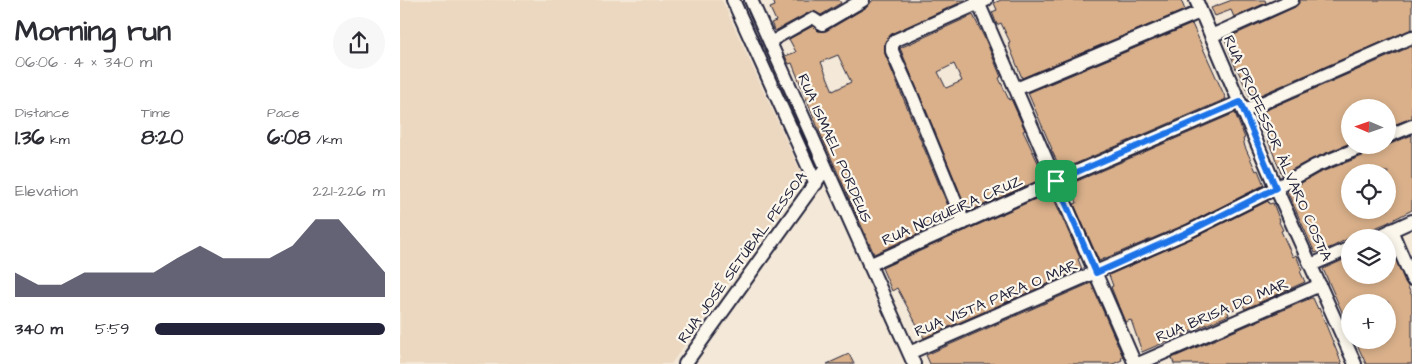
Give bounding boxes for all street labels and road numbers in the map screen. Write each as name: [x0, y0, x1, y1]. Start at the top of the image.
street label: RUA PROFESSOR ÁLVARO COSTA: [1218, 32, 1337, 265]
street label: RUA ISMAEL PORDEUS: [792, 70, 877, 226]
street label: RUA JOSÉ SETÚBAL PESSOA: [673, 167, 812, 347]
street label: RUA NOGUEIRA CRUZ: [879, 170, 1026, 251]
street label: RUA VISTA PARA O MAR: [911, 255, 1081, 342]
street label: RUA BRISA DO MAR: [1153, 273, 1292, 348]

